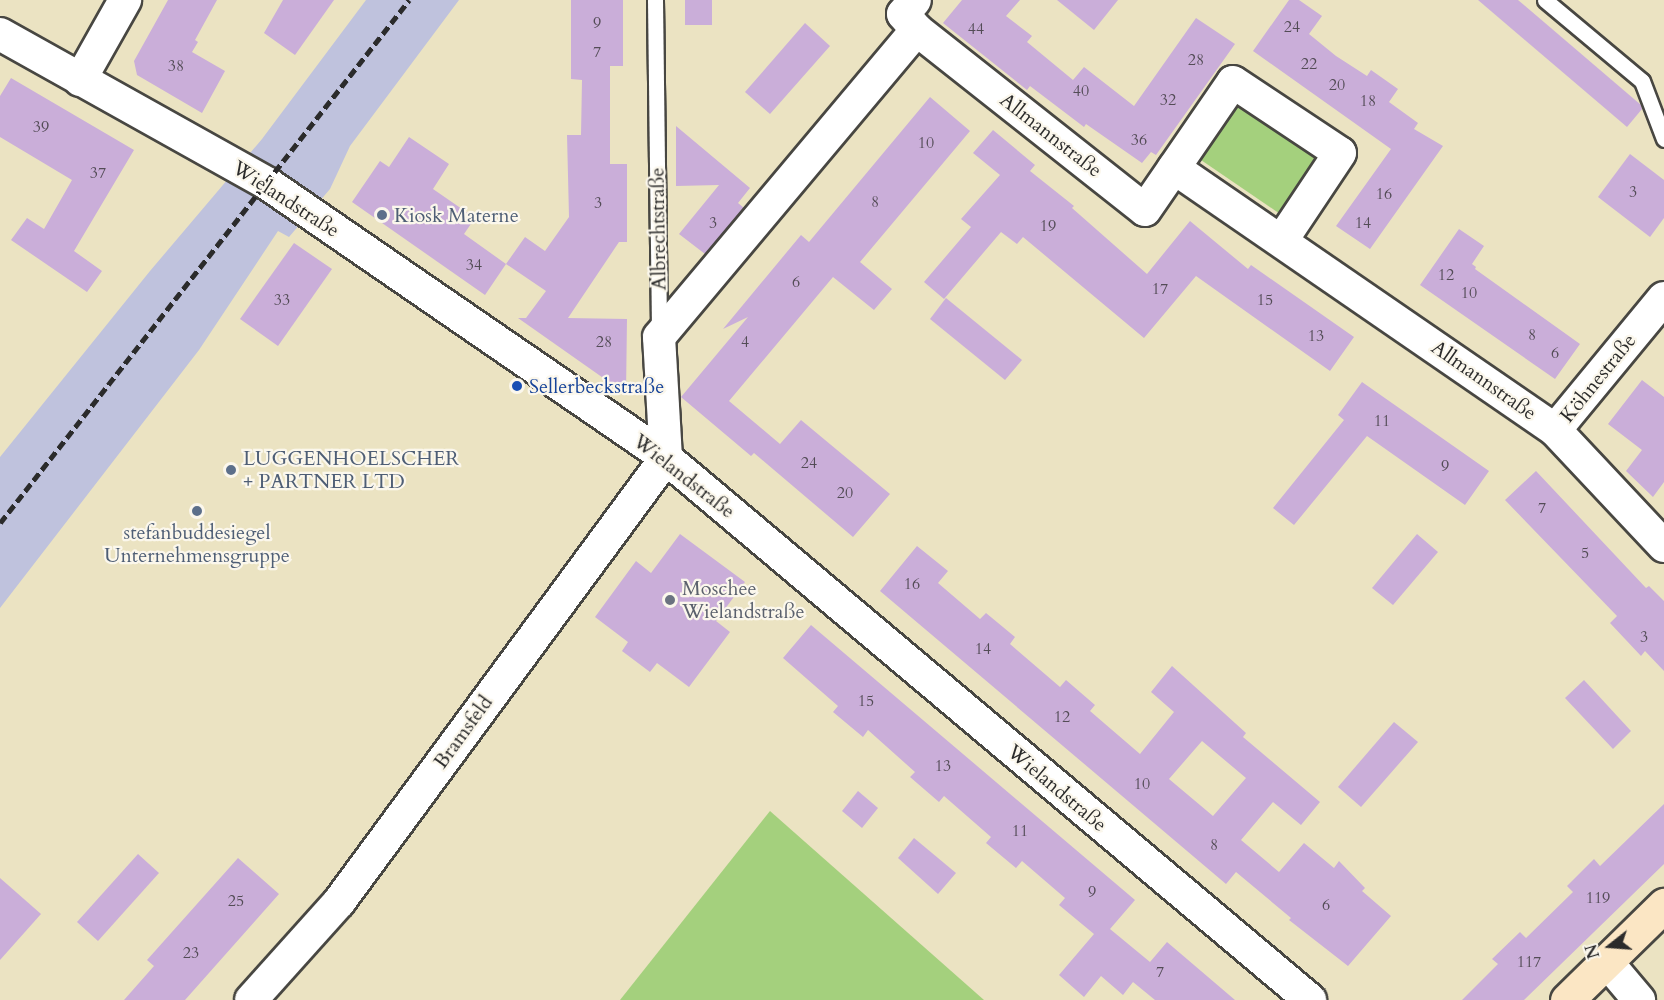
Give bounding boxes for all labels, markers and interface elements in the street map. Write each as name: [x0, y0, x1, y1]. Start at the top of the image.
house number: 9: [593, 13, 601, 33]
house number: 24: [1284, 17, 1300, 37]
house number: 44: [968, 19, 984, 39]
house number: 7: [593, 42, 601, 62]
house number: 28: [1188, 50, 1204, 70]
house number: 22: [1301, 54, 1317, 74]
house number: 38: [168, 56, 184, 76]
house number: 20: [1329, 75, 1345, 95]
house number: 40: [1073, 81, 1089, 101]
street label: Allmannstraße: [995, 88, 1107, 182]
house number: 32: [1160, 90, 1176, 110]
house number: 18: [1360, 91, 1376, 111]
house number: 39: [33, 117, 49, 137]
house number: 36: [1131, 130, 1147, 150]
house number: 10: [918, 133, 934, 153]
street label: Wielandstraße: [228, 156, 344, 242]
house number: 37: [90, 163, 106, 183]
street label: Albrechtstraße: [645, 167, 671, 291]
house number: 3: [1629, 182, 1637, 202]
house number: 16: [1376, 184, 1392, 204]
house number: 8: [871, 192, 879, 212]
house number: 3: [594, 193, 602, 213]
place label: Kiosk Materne: [394, 203, 519, 227]
marker: Kiosk Materne: [375, 208, 389, 222]
house number: 3: [709, 213, 717, 233]
house number: 14: [1355, 213, 1371, 233]
house number: 19: [1040, 216, 1056, 236]
house number: 34: [466, 255, 482, 275]
house number: 12: [1438, 265, 1454, 285]
house number: 6: [792, 272, 800, 292]
house number: 17: [1152, 279, 1168, 299]
house number: 10: [1461, 283, 1477, 303]
house number: 33: [274, 290, 290, 310]
house number: 15: [1257, 290, 1273, 310]
house number: 8: [1528, 325, 1536, 345]
house number: 13: [1308, 326, 1324, 346]
street label: Köhnestraße: [1555, 329, 1641, 427]
house number: 28: [596, 332, 612, 352]
house number: 4: [741, 332, 749, 352]
street label: Allmannstraße: [1427, 335, 1541, 425]
house number: 6: [1551, 343, 1559, 363]
place label: Sellerbeckstraße: [529, 374, 664, 398]
marker: Sellerbeckstraße: [510, 379, 524, 393]
house number: 11: [1374, 411, 1390, 431]
street label: Wielandstraße: [628, 429, 740, 523]
place label: LUGGENHOELSCHER + PARTNER LTD: [243, 446, 459, 493]
house number: 24: [801, 453, 817, 473]
house number: 9: [1441, 456, 1449, 476]
marker: LUGGENHOELSCHER + PARTNER LTD: [224, 463, 238, 477]
house number: 20: [837, 483, 853, 503]
house number: 7: [1538, 498, 1546, 518]
marker: stefanbuddesiegel Unternehmensgruppe: [190, 504, 204, 518]
place label: stefanbuddesiegel Unternehmensgruppe: [104, 520, 290, 567]
house number: 5: [1581, 543, 1589, 563]
house number: 16: [904, 574, 920, 594]
place label: Moschee Wielandstraße: [682, 576, 804, 623]
marker: Moschee Wielandstraße: [663, 593, 677, 607]
house number: 3: [1640, 627, 1648, 647]
house number: 14: [975, 639, 991, 659]
street label: Bramsfeld: [429, 691, 497, 773]
house number: 15: [858, 691, 874, 711]
house number: 12: [1054, 707, 1070, 727]
street label: Wielandstraße: [1002, 739, 1112, 837]
house number: 13: [935, 756, 951, 776]
house number: 10: [1134, 774, 1150, 794]
house number: 11: [1012, 821, 1028, 841]
house number: 8: [1210, 835, 1218, 855]
house number: 9: [1088, 882, 1096, 902]
house number: 119: [1586, 888, 1610, 908]
house number: 25: [228, 891, 244, 911]
house number: 6: [1322, 895, 1330, 915]
north arrow: [1580, 916, 1640, 976]
text: N: [1580, 941, 1605, 961]
house number: 23: [183, 943, 199, 963]
house number: 117: [1517, 952, 1541, 972]
house number: 7: [1156, 962, 1164, 982]

